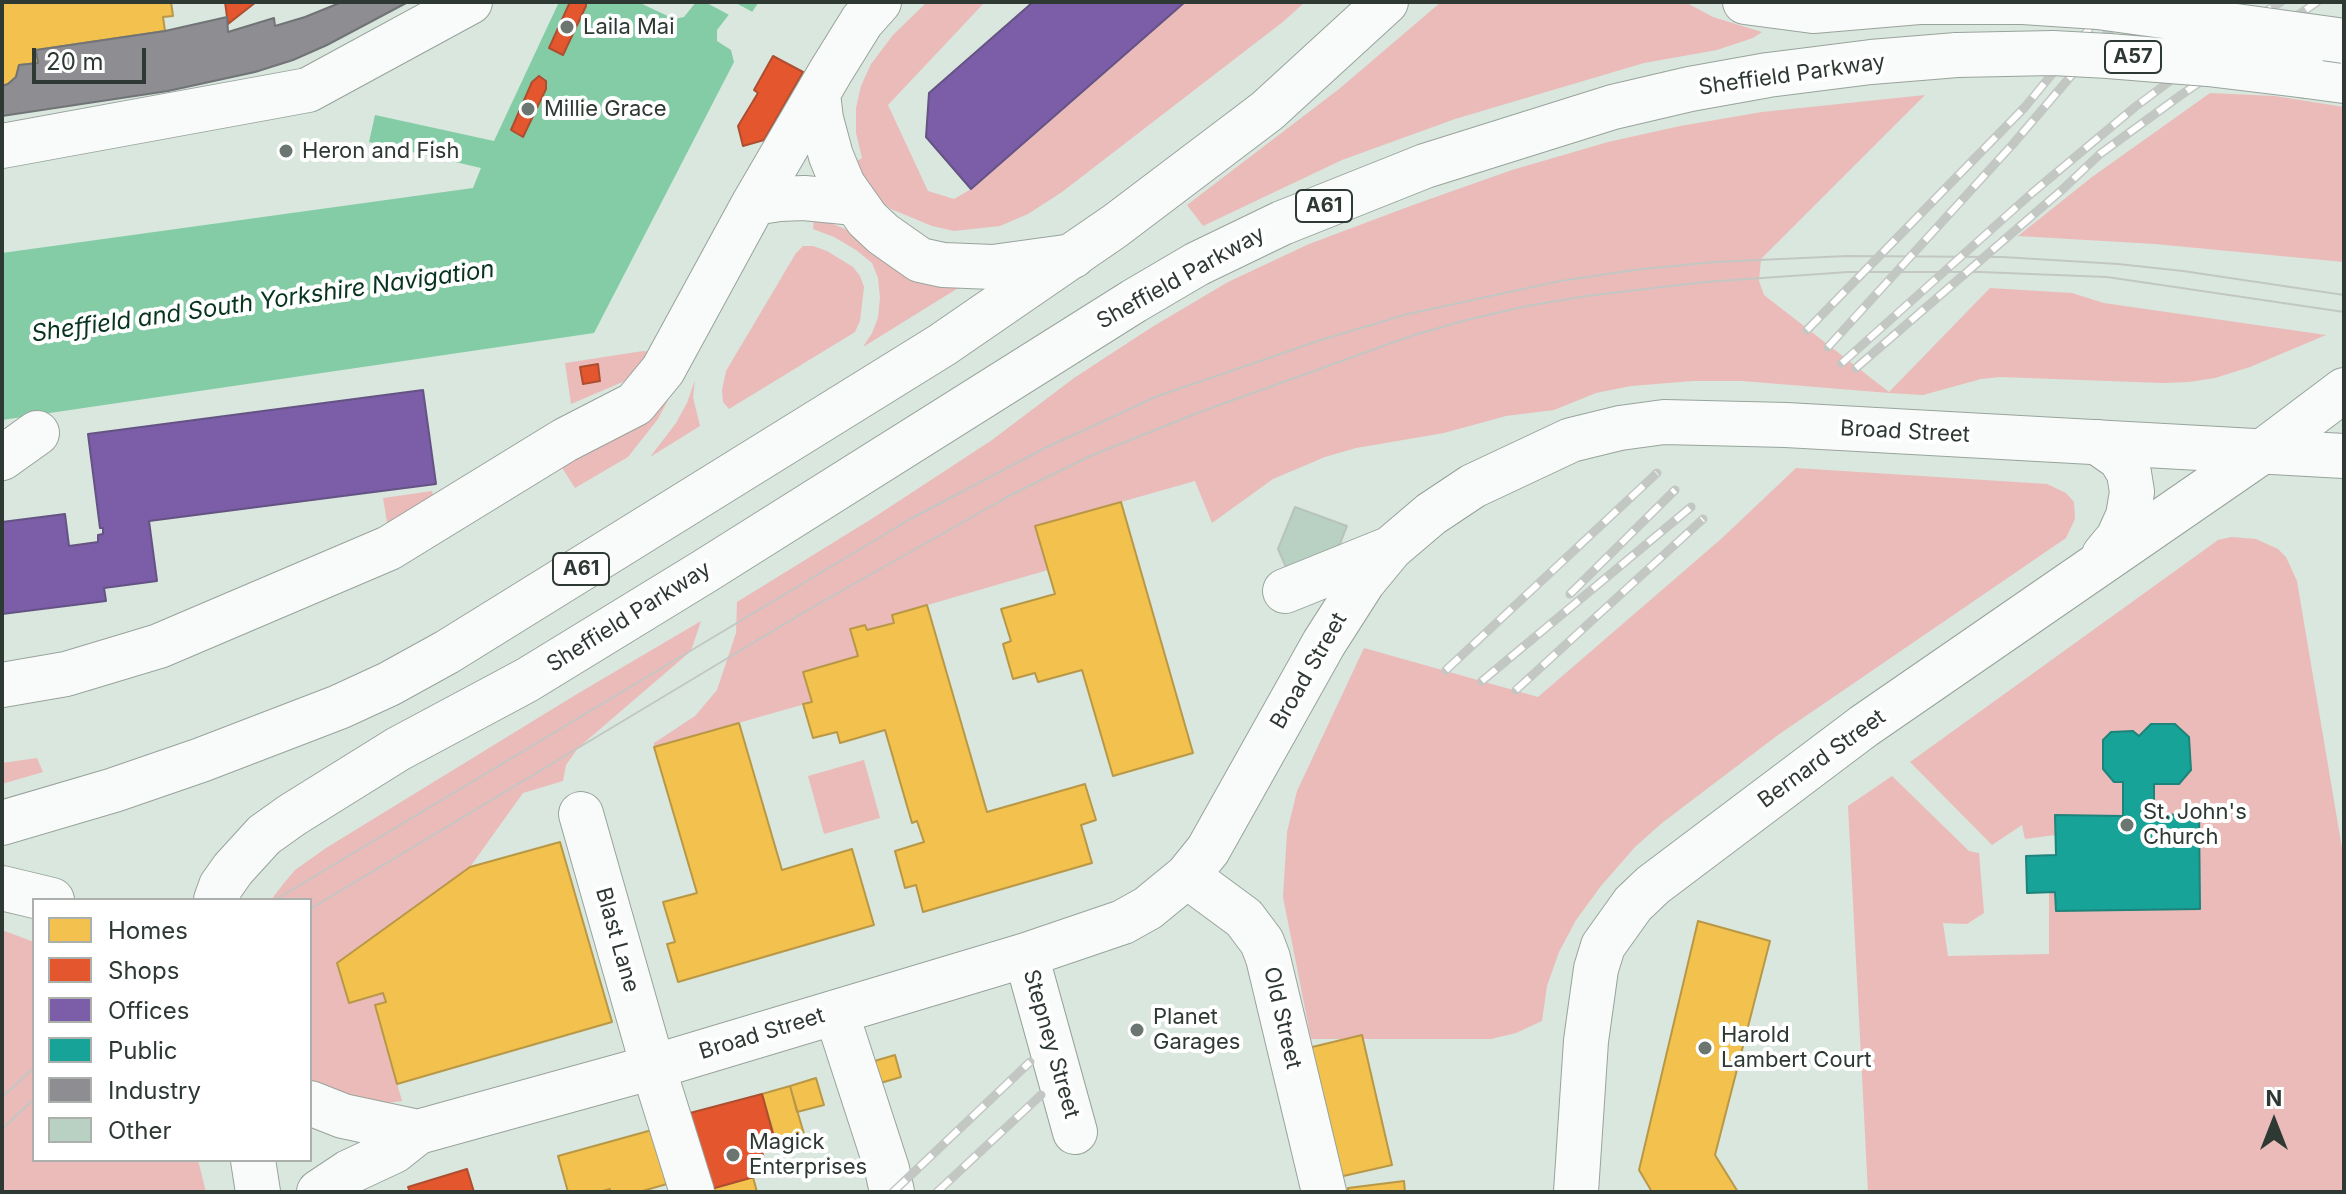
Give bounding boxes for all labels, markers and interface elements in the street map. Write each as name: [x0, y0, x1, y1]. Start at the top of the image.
place label: Laila Mai: [583, 14, 675, 40]
marker: Laila Mai: [558, 18, 576, 36]
scale bar: [36, 32, 150, 82]
road number: A57: [2105, 41, 2161, 73]
text: 20 m: [46, 47, 104, 76]
street label: Sheffield Parkway: [1697, 49, 1887, 101]
place label: Millie Grace: [544, 96, 667, 122]
marker: Millie Grace: [519, 100, 537, 118]
place label: Heron and Fish: [302, 138, 459, 164]
marker: Heron and Fish: [277, 142, 295, 160]
road number: A61: [1296, 190, 1352, 222]
street label: Sheffield Parkway: [1092, 221, 1270, 335]
water label: Sheffield and South Yorkshire Navigation: [30, 255, 496, 349]
street label: Broad Street: [1839, 415, 1971, 449]
road number: A61: [553, 553, 609, 585]
street label: Sheffield Parkway: [542, 556, 716, 678]
street label: Broad Street: [1265, 608, 1353, 734]
street label: Bernard Street: [1753, 704, 1891, 814]
place label: St. John's Church: [2143, 799, 2247, 850]
marker: St. John's Church: [2118, 816, 2136, 834]
street label: Blast Lane: [589, 885, 645, 995]
legend: [32, 898, 312, 1162]
text: Homes: [108, 916, 188, 945]
text: Shops: [108, 956, 179, 985]
street label: Old Street: [1257, 964, 1307, 1072]
street label: Stepney Street: [1017, 967, 1085, 1121]
text: Offices: [108, 996, 189, 1025]
street label: Broad Street: [696, 1002, 828, 1066]
place label: Planet Garages: [1153, 1004, 1240, 1056]
marker: Planet Garages: [1128, 1021, 1146, 1039]
place label: Harold Lambert Court: [1721, 1022, 1871, 1074]
text: Public: [108, 1036, 178, 1065]
marker: Harold Lambert Court: [1696, 1039, 1714, 1057]
text: Industry: [108, 1076, 201, 1105]
north arrow: [2234, 1082, 2314, 1162]
text: N: [2266, 1085, 2282, 1111]
text: Other: [108, 1116, 171, 1145]
place label: Magick Enterprises: [749, 1129, 867, 1180]
marker: Magick Enterprises: [724, 1146, 742, 1164]

